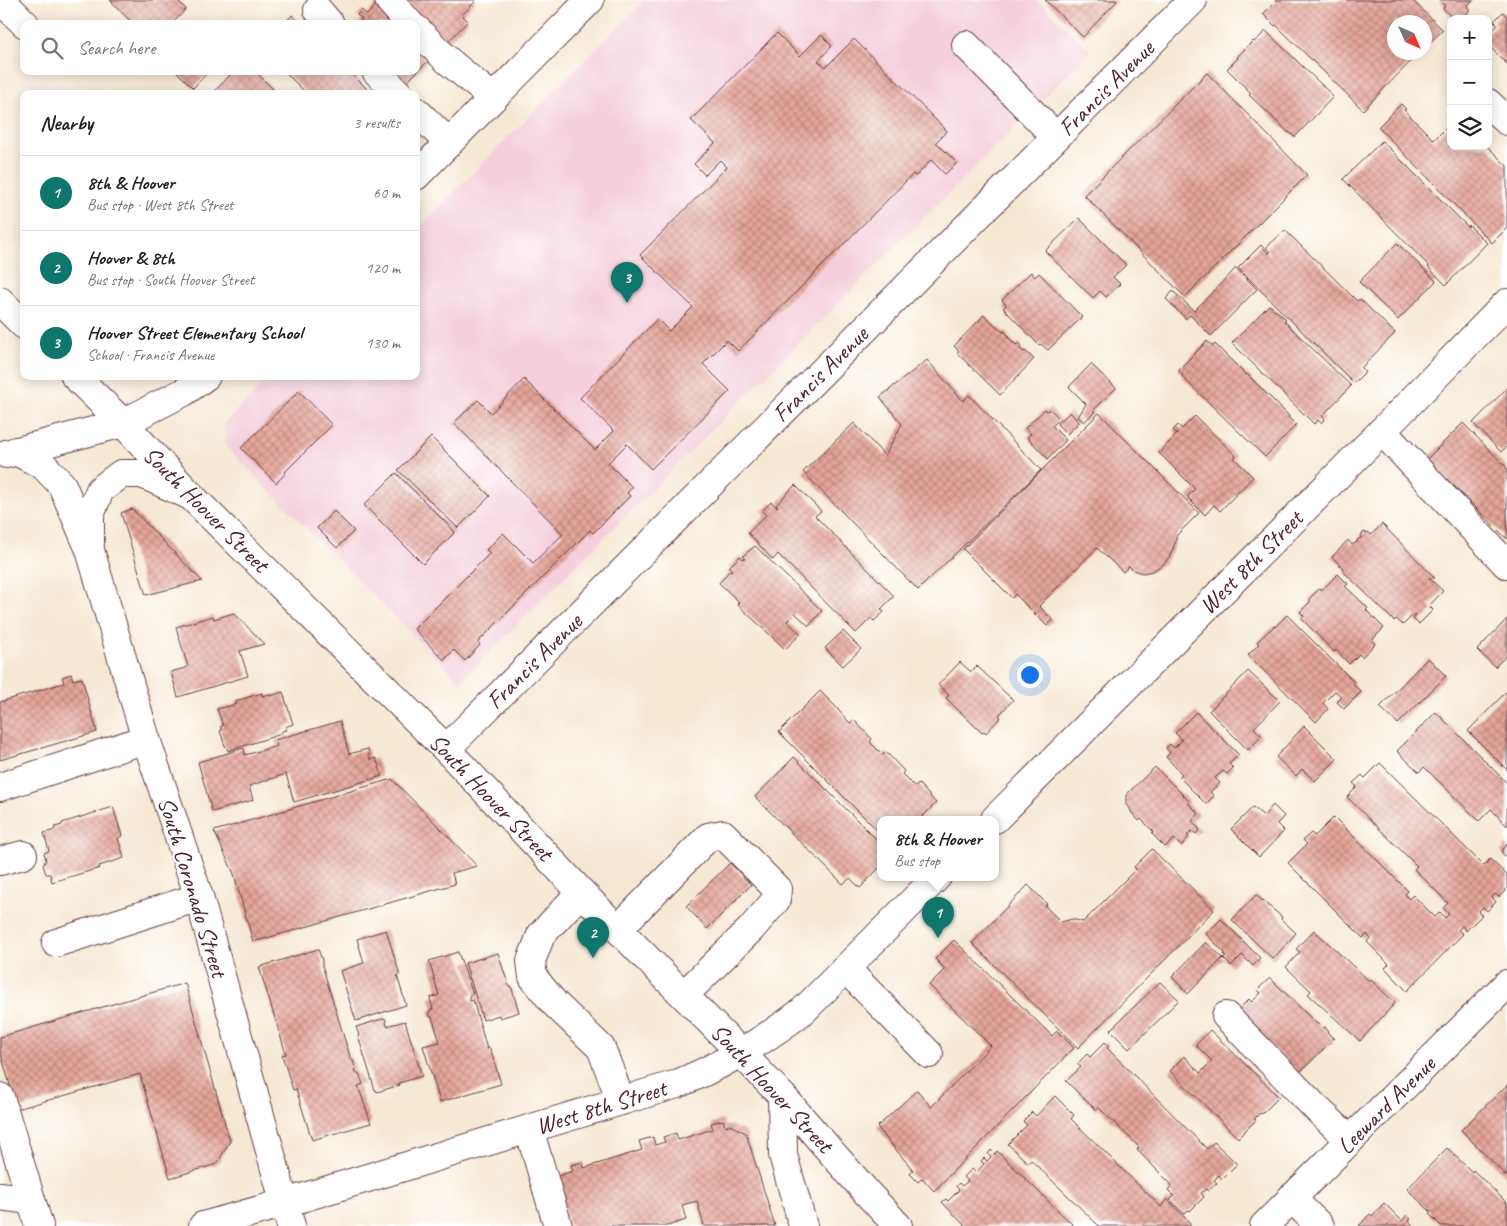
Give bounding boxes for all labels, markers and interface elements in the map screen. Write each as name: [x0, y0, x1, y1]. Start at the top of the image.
north arrow: [1387, 15, 1432, 60]
map controls: [1447, 15, 1492, 150]
button: +: [1447, 15, 1492, 60]
search box: [20, 20, 420, 75]
street label: Francis Avenue: [1052, 32, 1162, 142]
icon: search: [38, 34, 66, 62]
text: Search here: [78, 36, 155, 60]
button: −: [1447, 60, 1492, 105]
button: layers: [1447, 105, 1492, 150]
text: Nearby: [40, 110, 93, 136]
text: 3 results: [353, 113, 400, 133]
text: 8th & Hoover: [87, 171, 175, 195]
text: 1: [52, 183, 60, 203]
text: 60 m: [373, 183, 400, 203]
text: Bus stop · West 8th Street: [87, 195, 233, 215]
text: Hoover & 8th: [87, 246, 175, 270]
text: 2: [52, 258, 60, 278]
text: 120 m: [366, 258, 400, 278]
pin: 3: [611, 262, 643, 303]
text: Bus stop · South Hoover Street: [87, 270, 254, 290]
street label: Francis Avenue: [766, 318, 876, 428]
text: Hoover Street Elementary School: [87, 321, 302, 345]
text: 3: [52, 333, 60, 353]
text: 130 m: [366, 333, 400, 353]
text: School · Francis Avenue: [87, 345, 214, 365]
street label: South Hoover Street: [137, 440, 277, 580]
street label: West 8th Street: [1193, 502, 1311, 620]
street label: Francis Avenue: [480, 605, 590, 715]
your location: [1017, 662, 1043, 688]
street label: South Hoover Street: [423, 727, 561, 869]
street label: South Coronado Street: [151, 793, 235, 983]
popup: [877, 816, 999, 881]
text: 8th & Hoover: [894, 827, 982, 851]
text: Bus stop: [894, 851, 940, 871]
pin: 1: [922, 897, 954, 938]
pin: 2: [577, 917, 609, 958]
street label: South Hoover Street: [704, 1017, 841, 1160]
street label: Leeward Avenue: [1330, 1048, 1443, 1161]
street label: West 8th Street: [532, 1072, 672, 1141]

